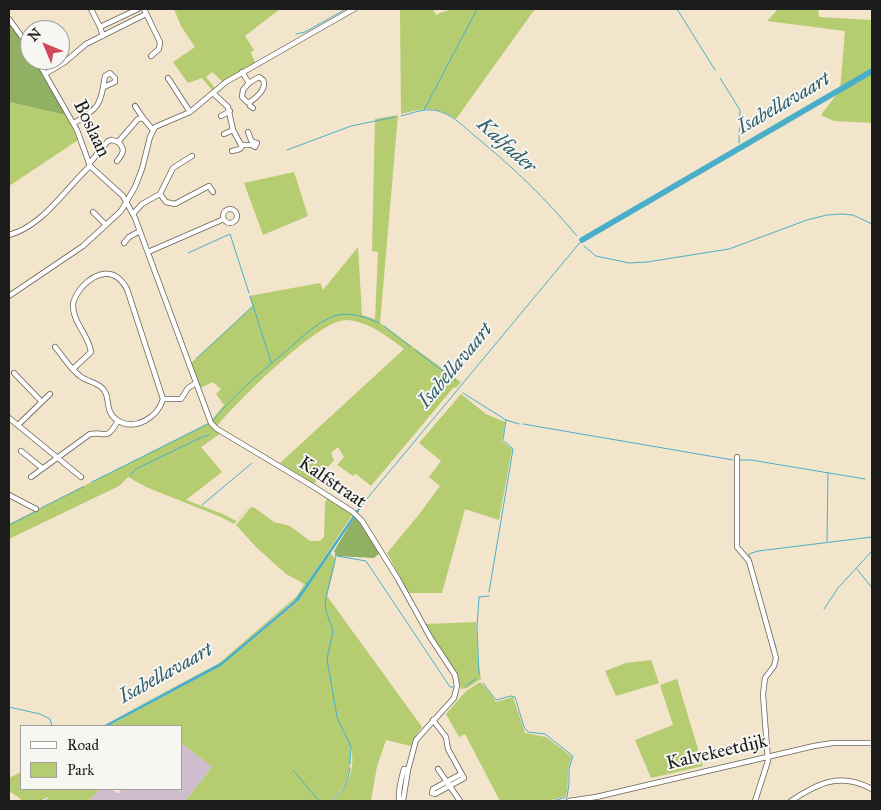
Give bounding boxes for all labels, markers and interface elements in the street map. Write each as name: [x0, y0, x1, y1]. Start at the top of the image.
north arrow: [20, 20, 70, 70]
text: N: [25, 25, 45, 45]
water label: Isabellavaart: [733, 68, 835, 140]
street label: Boslaan: [67, 97, 115, 161]
water label: Kalfader: [471, 113, 541, 179]
water label: Isabellavaart: [414, 319, 498, 413]
street label: Kalfstraat: [294, 452, 370, 514]
water label: Isabellavaart: [115, 638, 217, 710]
legend: [20, 725, 182, 790]
street label: Kalvekeetdijk: [664, 730, 770, 776]
text: Road: [67, 736, 99, 754]
text: Park: [67, 761, 94, 779]

